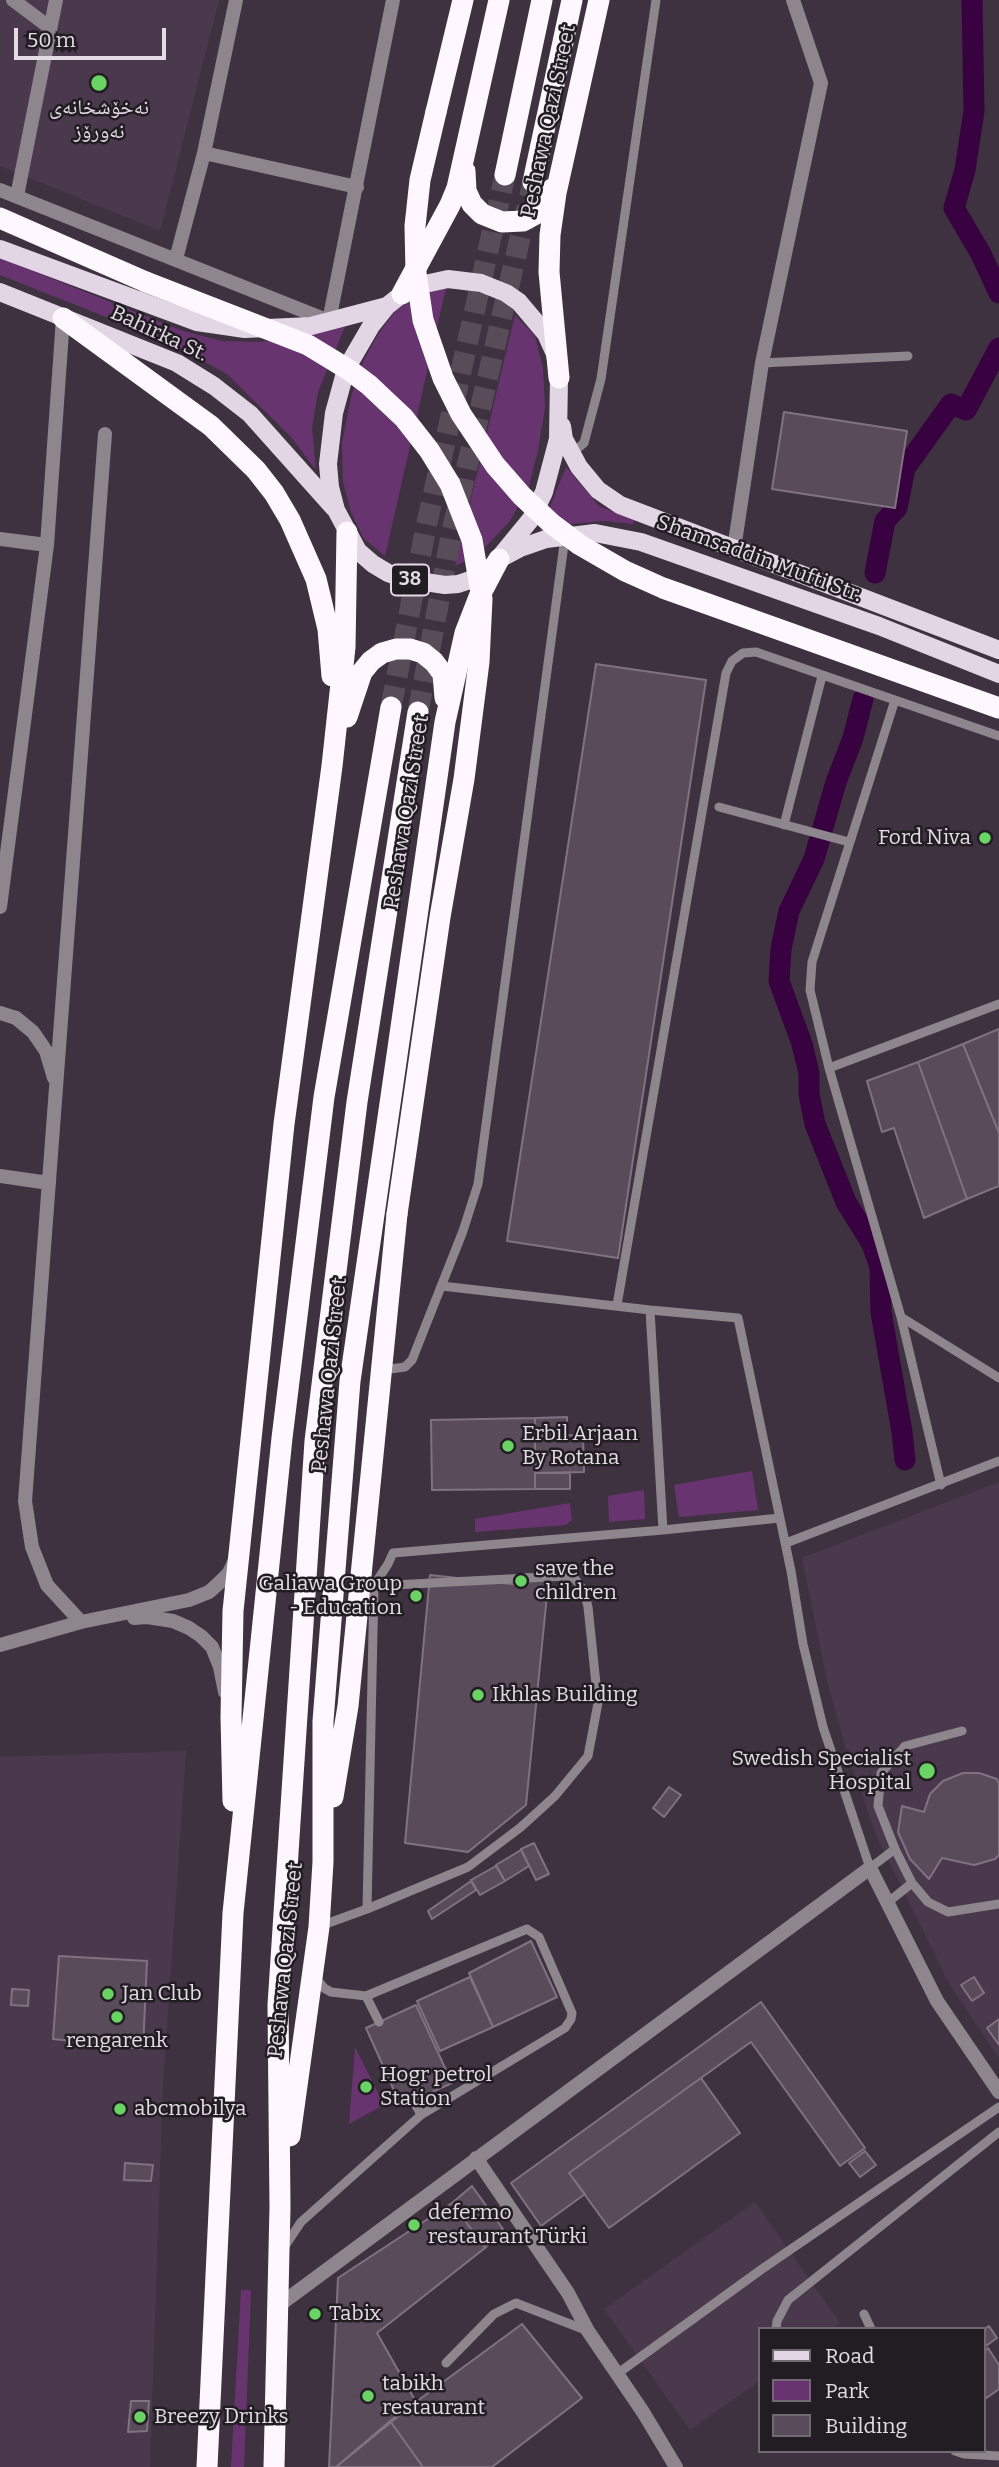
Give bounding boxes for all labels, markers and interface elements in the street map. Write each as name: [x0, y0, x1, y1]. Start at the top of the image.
scale bar: [18, 14, 170, 58]
street label: Peshawa Qazi Street: [516, 22, 582, 220]
text: 50 m: [27, 27, 76, 53]
marker: نەخۆشخانەی نەورۆز: [89, 73, 109, 93]
place label: نەخۆشخانەی نەورۆز: [49, 95, 149, 145]
street label: Bahirka St.: [106, 301, 212, 367]
street label: Shamsaddin Mufti Str.: [653, 510, 865, 608]
road number: 38: [391, 565, 429, 596]
street label: Peshawa Qazi Street: [379, 713, 435, 911]
place label: Ford Niva: [878, 825, 971, 851]
marker: Ford Niva: [977, 830, 993, 846]
street label: Peshawa Qazi Street: [307, 1276, 353, 1474]
place label: Erbil Arjaan By Rotana: [522, 1421, 638, 1471]
marker: Erbil Arjaan By Rotana: [500, 1438, 516, 1454]
place label: save the children: [535, 1556, 617, 1606]
place label: Galiawa Group - Education: [258, 1571, 402, 1621]
marker: save the children: [513, 1573, 529, 1589]
marker: Galiawa Group - Education: [408, 1588, 424, 1604]
place label: Ikhlas Building: [492, 1682, 638, 1708]
marker: Ikhlas Building: [470, 1687, 486, 1703]
place label: Swedish Specialist Hospital: [731, 1746, 911, 1796]
marker: Swedish Specialist Hospital: [917, 1761, 937, 1781]
street label: Peshawa Qazi Street: [263, 1861, 309, 2059]
place label: Jan Club: [122, 1981, 202, 2007]
marker: Jan Club: [100, 1986, 116, 2002]
marker: rengarenk: [109, 2009, 125, 2025]
place label: rengarenk: [66, 2028, 168, 2054]
place label: Hogr petrol Station: [380, 2062, 492, 2112]
marker: Hogr petrol Station: [358, 2079, 374, 2095]
place label: abcmobilya: [134, 2096, 247, 2122]
marker: abcmobilya: [112, 2101, 128, 2117]
place label: defermo restaurant Türki: [428, 2200, 587, 2250]
marker: defermo restaurant Türki: [406, 2217, 422, 2233]
place label: Tabix: [329, 2301, 381, 2327]
marker: Tabix: [307, 2306, 323, 2322]
legend: [758, 2327, 985, 2453]
text: Road: [825, 2343, 874, 2369]
place label: tabikh restaurant: [382, 2371, 485, 2421]
text: Park: [825, 2378, 869, 2404]
marker: tabikh restaurant: [360, 2388, 376, 2404]
place label: Breezy Drinks: [154, 2404, 289, 2430]
marker: Breezy Drinks: [132, 2409, 148, 2425]
text: Building: [825, 2413, 907, 2439]

